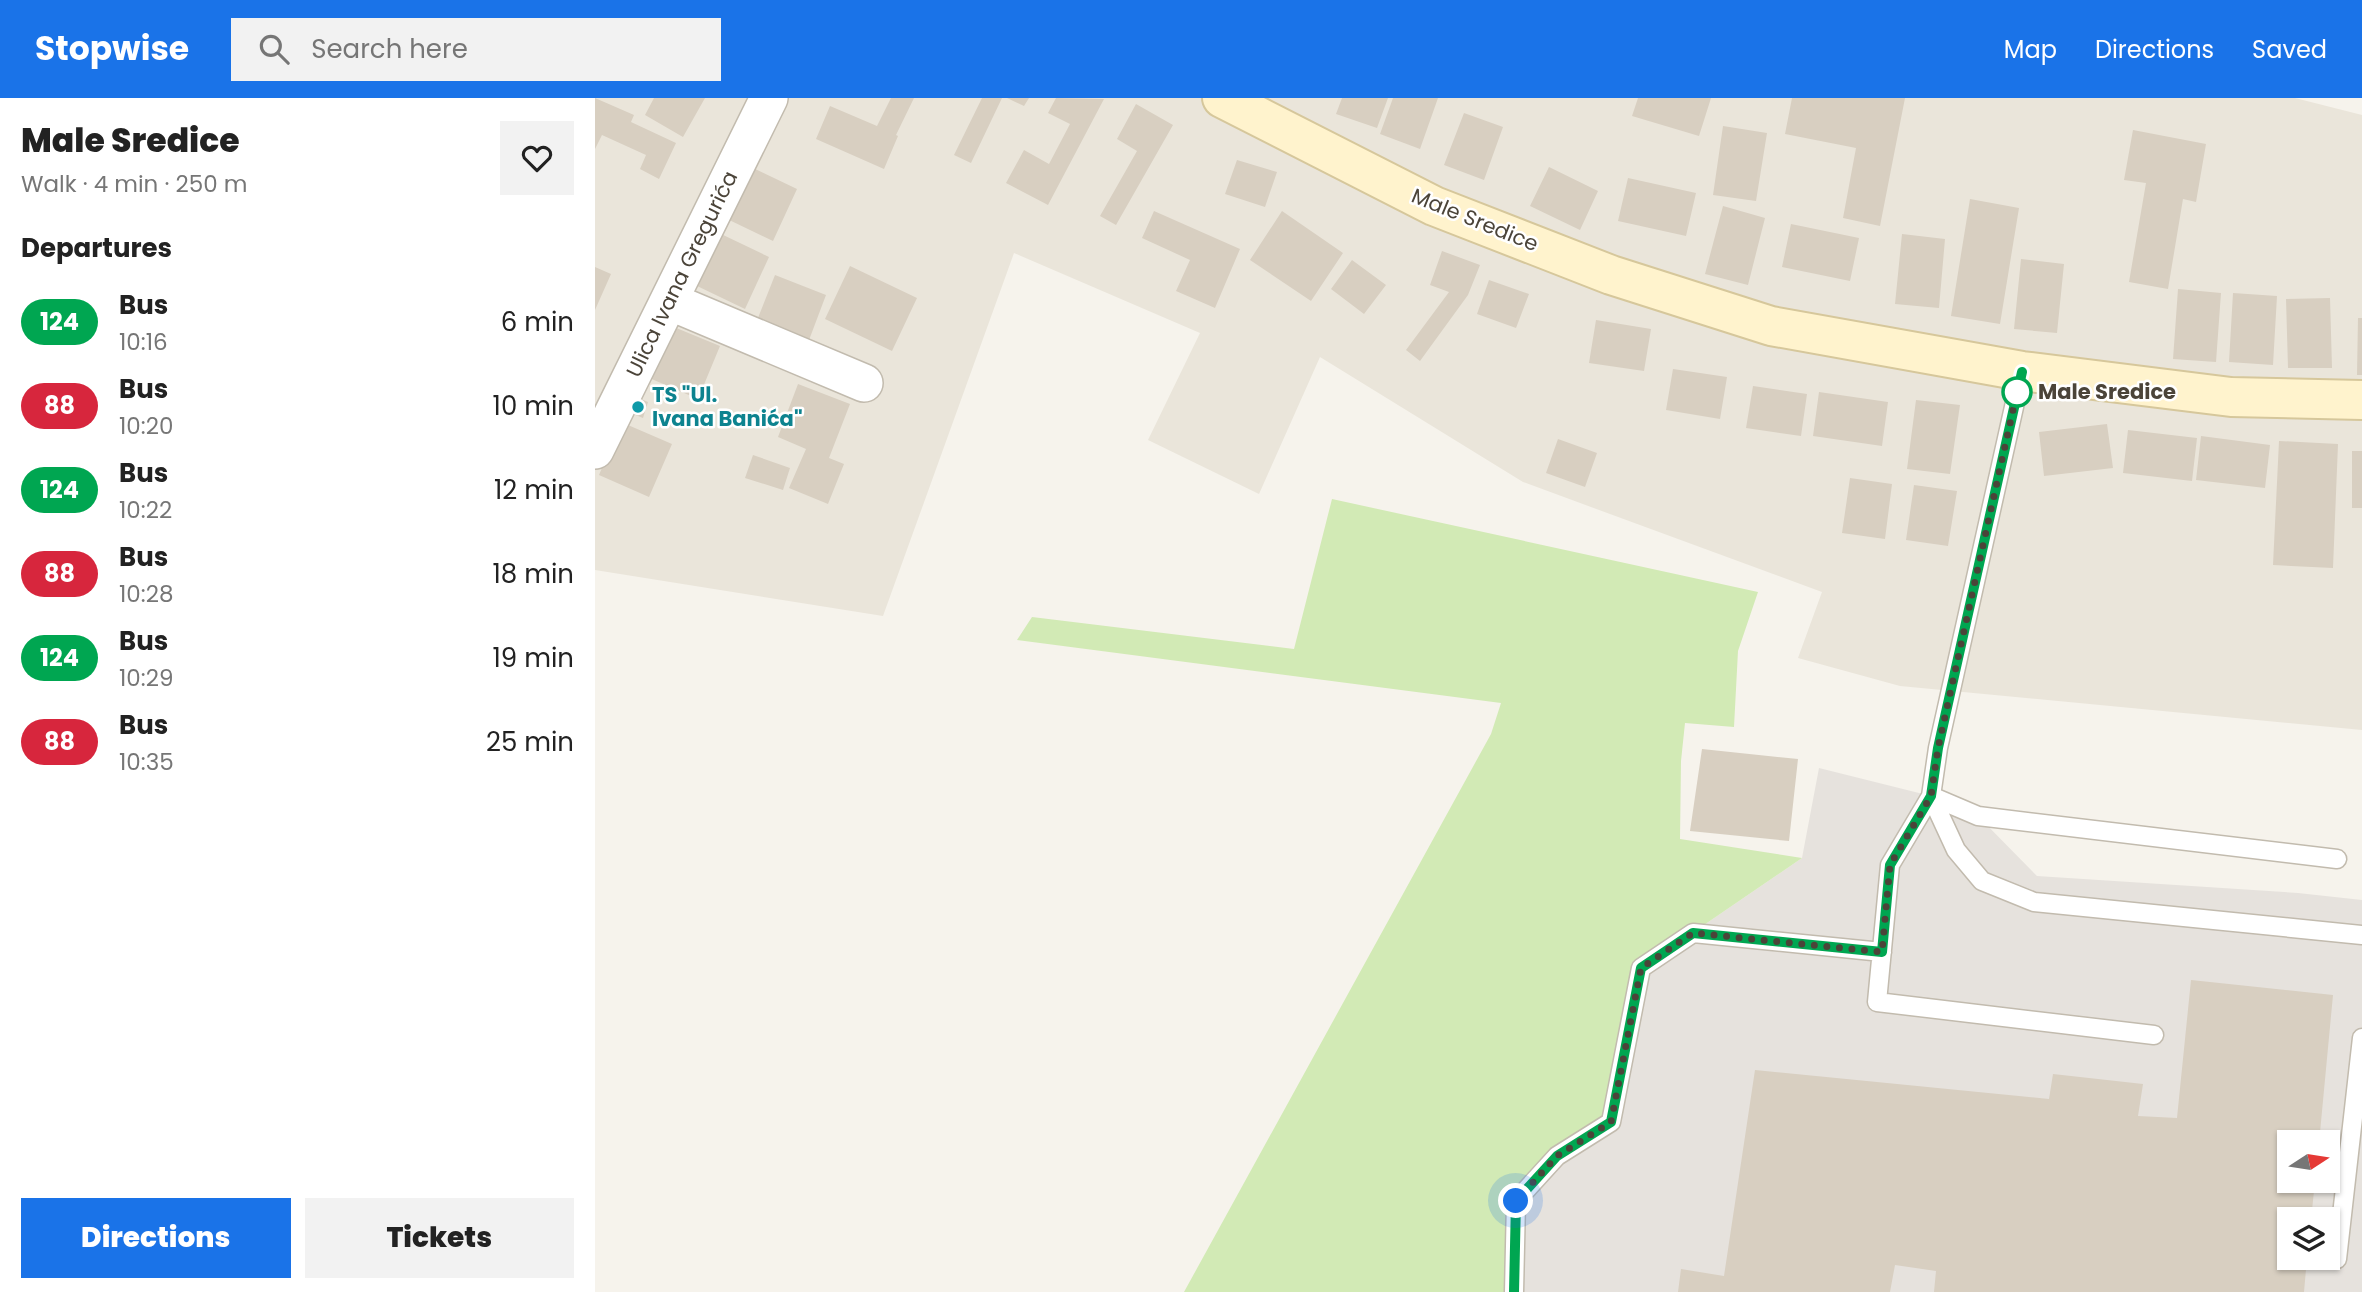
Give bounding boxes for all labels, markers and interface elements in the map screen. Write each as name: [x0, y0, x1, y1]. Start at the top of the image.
search box: [231, 18, 721, 81]
text: Stopwise: [35, 25, 189, 72]
icon: search: [255, 30, 293, 68]
text: Search here: [311, 31, 468, 67]
text: Map: [2004, 33, 2057, 66]
text: Directions: [2095, 33, 2214, 66]
text: Saved: [2252, 33, 2327, 66]
text: Male Sredice: [21, 117, 240, 164]
button: heart: [500, 121, 574, 195]
street label: Ulica Ivana Gregurića: [619, 166, 744, 382]
text: Walk · 4 min · 250 m: [21, 168, 247, 200]
street label: Male Sredice: [1407, 181, 1543, 258]
text: Departures: [21, 230, 172, 266]
text: Bus: [119, 287, 168, 323]
text: 6 min: [501, 304, 574, 340]
text: 124: [40, 305, 79, 338]
text: 10:16: [119, 326, 168, 358]
text: Bus: [119, 371, 168, 407]
marker: Male Sredice: [2002, 377, 2032, 407]
place label: Male Sredice: [2038, 377, 2176, 406]
place label: TS "Ul. Ivana Banića": [652, 380, 803, 433]
text: 10 min: [493, 388, 574, 424]
text: 88: [44, 389, 75, 422]
marker: TS "Ul. Ivana Banića": [630, 399, 646, 415]
text: 10:20: [119, 410, 173, 442]
text: Bus: [119, 455, 168, 491]
text: 12 min: [494, 472, 574, 508]
text: 124: [40, 473, 79, 506]
text: 10:22: [119, 494, 172, 526]
text: Bus: [119, 539, 168, 575]
text: 18 min: [493, 556, 574, 592]
text: 88: [44, 557, 75, 590]
text: 10:28: [119, 578, 173, 610]
text: Bus: [119, 623, 168, 659]
text: 19 min: [493, 640, 574, 676]
text: 124: [40, 641, 79, 674]
text: 10:29: [119, 662, 173, 694]
text: Bus: [119, 707, 168, 743]
text: 25 min: [486, 724, 574, 760]
text: 88: [44, 725, 75, 758]
text: 10:35: [119, 746, 174, 778]
north arrow: [2277, 1130, 2340, 1194]
map controls: [2277, 1130, 2340, 1270]
your location: [1498, 1183, 1533, 1218]
button: Directions: [21, 1198, 291, 1278]
button: Tickets: [305, 1198, 574, 1278]
button: layers: [2277, 1207, 2340, 1270]

